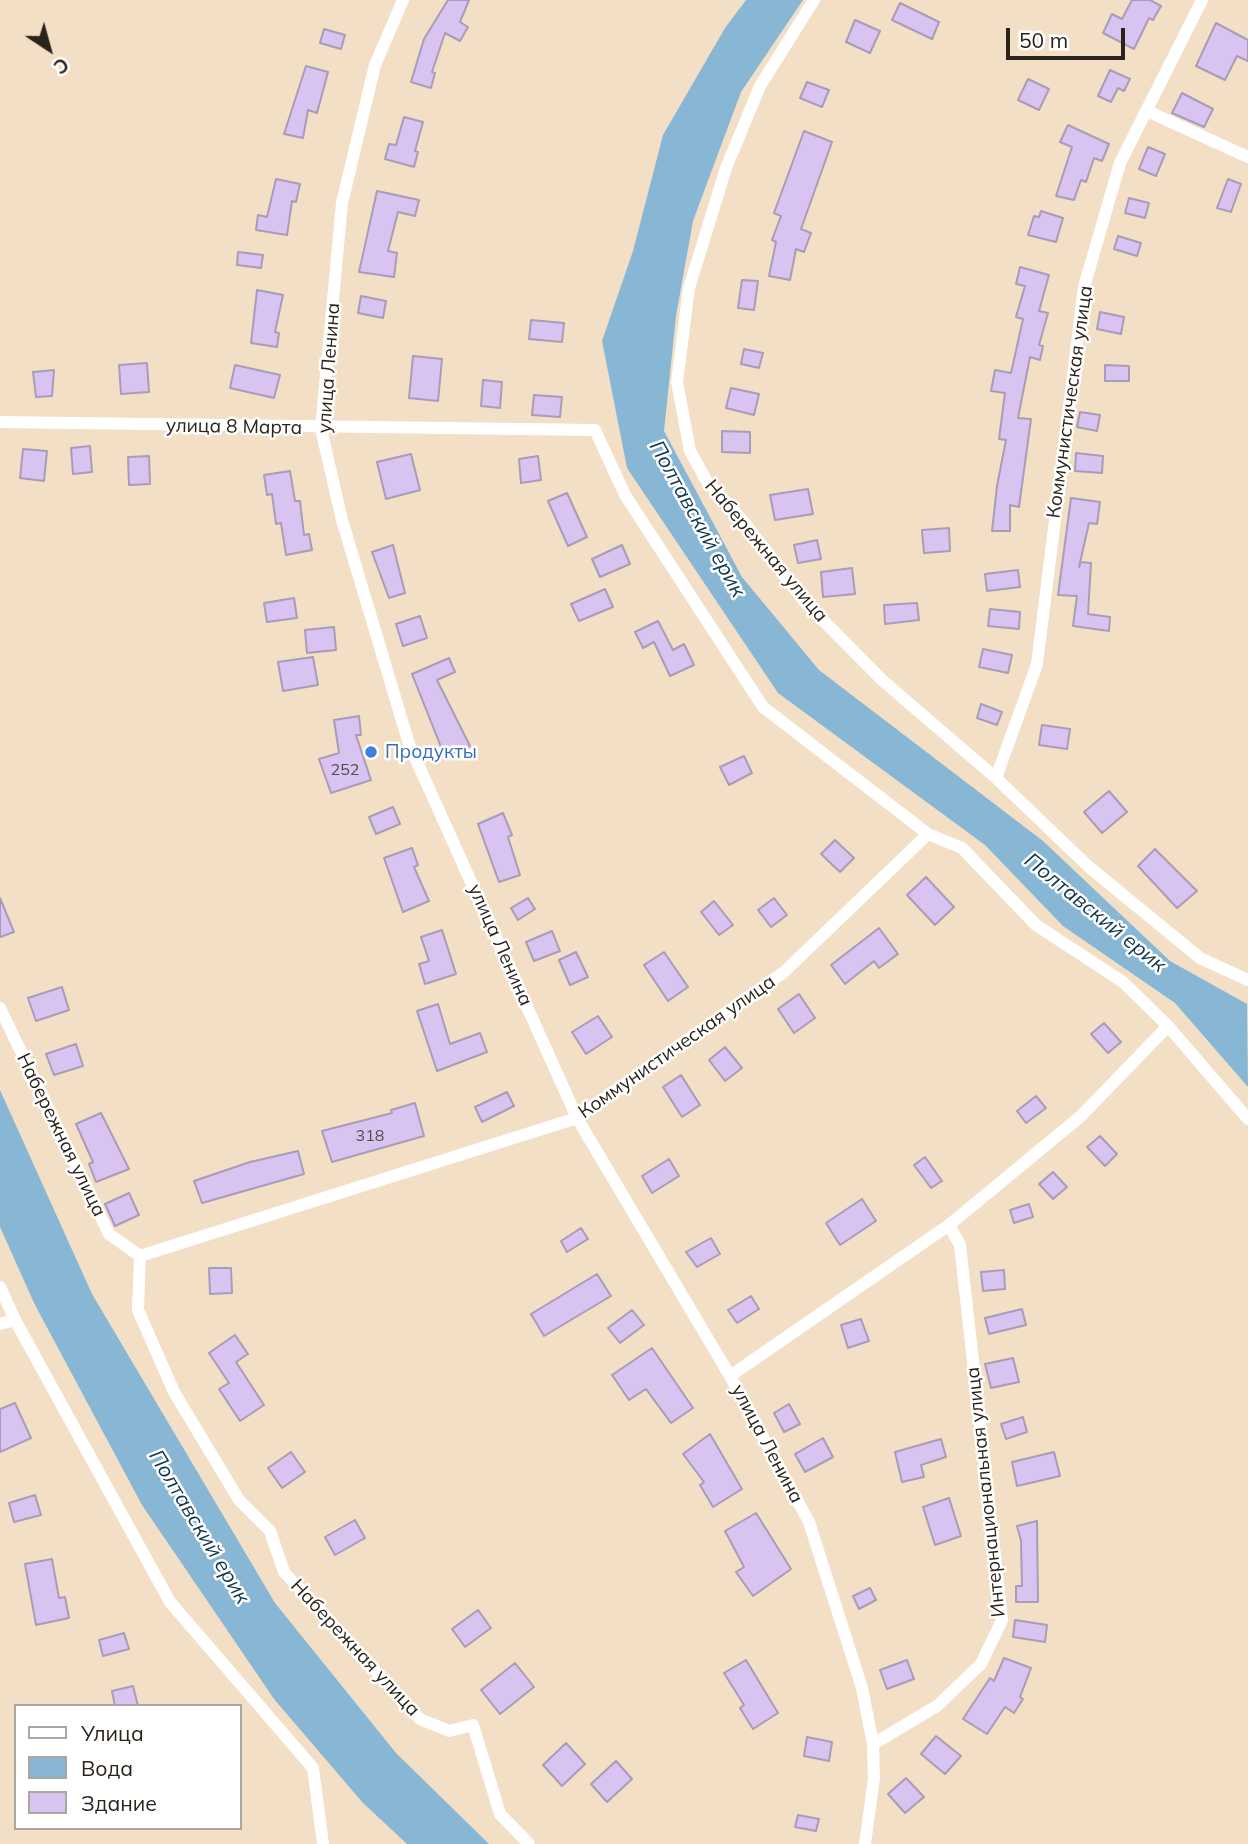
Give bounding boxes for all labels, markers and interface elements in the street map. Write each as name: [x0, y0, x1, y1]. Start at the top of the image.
north arrow: [14, 14, 84, 84]
scale bar: [1010, 14, 1129, 58]
text: 50 m: [1019, 27, 1068, 53]
text: С: [49, 52, 74, 80]
street label: Коммунистическая улица: [1042, 284, 1098, 520]
street label: улица Ленина: [313, 302, 345, 434]
street label: улица 8 Марта: [166, 414, 302, 440]
water label: Полтавский ерик: [644, 436, 750, 602]
street label: Набережная улица: [700, 475, 832, 627]
place label: Продукты: [385, 741, 477, 763]
marker: Продукты: [363, 744, 379, 760]
house number: 252: [331, 760, 359, 780]
water label: Полтавский ерик: [1019, 848, 1171, 978]
street label: улица Ленина: [463, 881, 537, 1009]
street label: Коммунистическая улица: [574, 970, 780, 1124]
street label: Набережная улица: [12, 1050, 110, 1220]
house number: 318: [356, 1126, 384, 1146]
street label: Интернациональная улица: [962, 1366, 1010, 1618]
street label: улица Ленина: [726, 1381, 808, 1507]
water label: Полтавский ерик: [143, 1445, 255, 1609]
street label: Набережная улица: [286, 1575, 424, 1721]
legend: [14, 1704, 242, 1830]
text: Улица: [81, 1720, 144, 1746]
text: Вода: [81, 1755, 133, 1781]
text: Здание: [81, 1790, 157, 1816]

